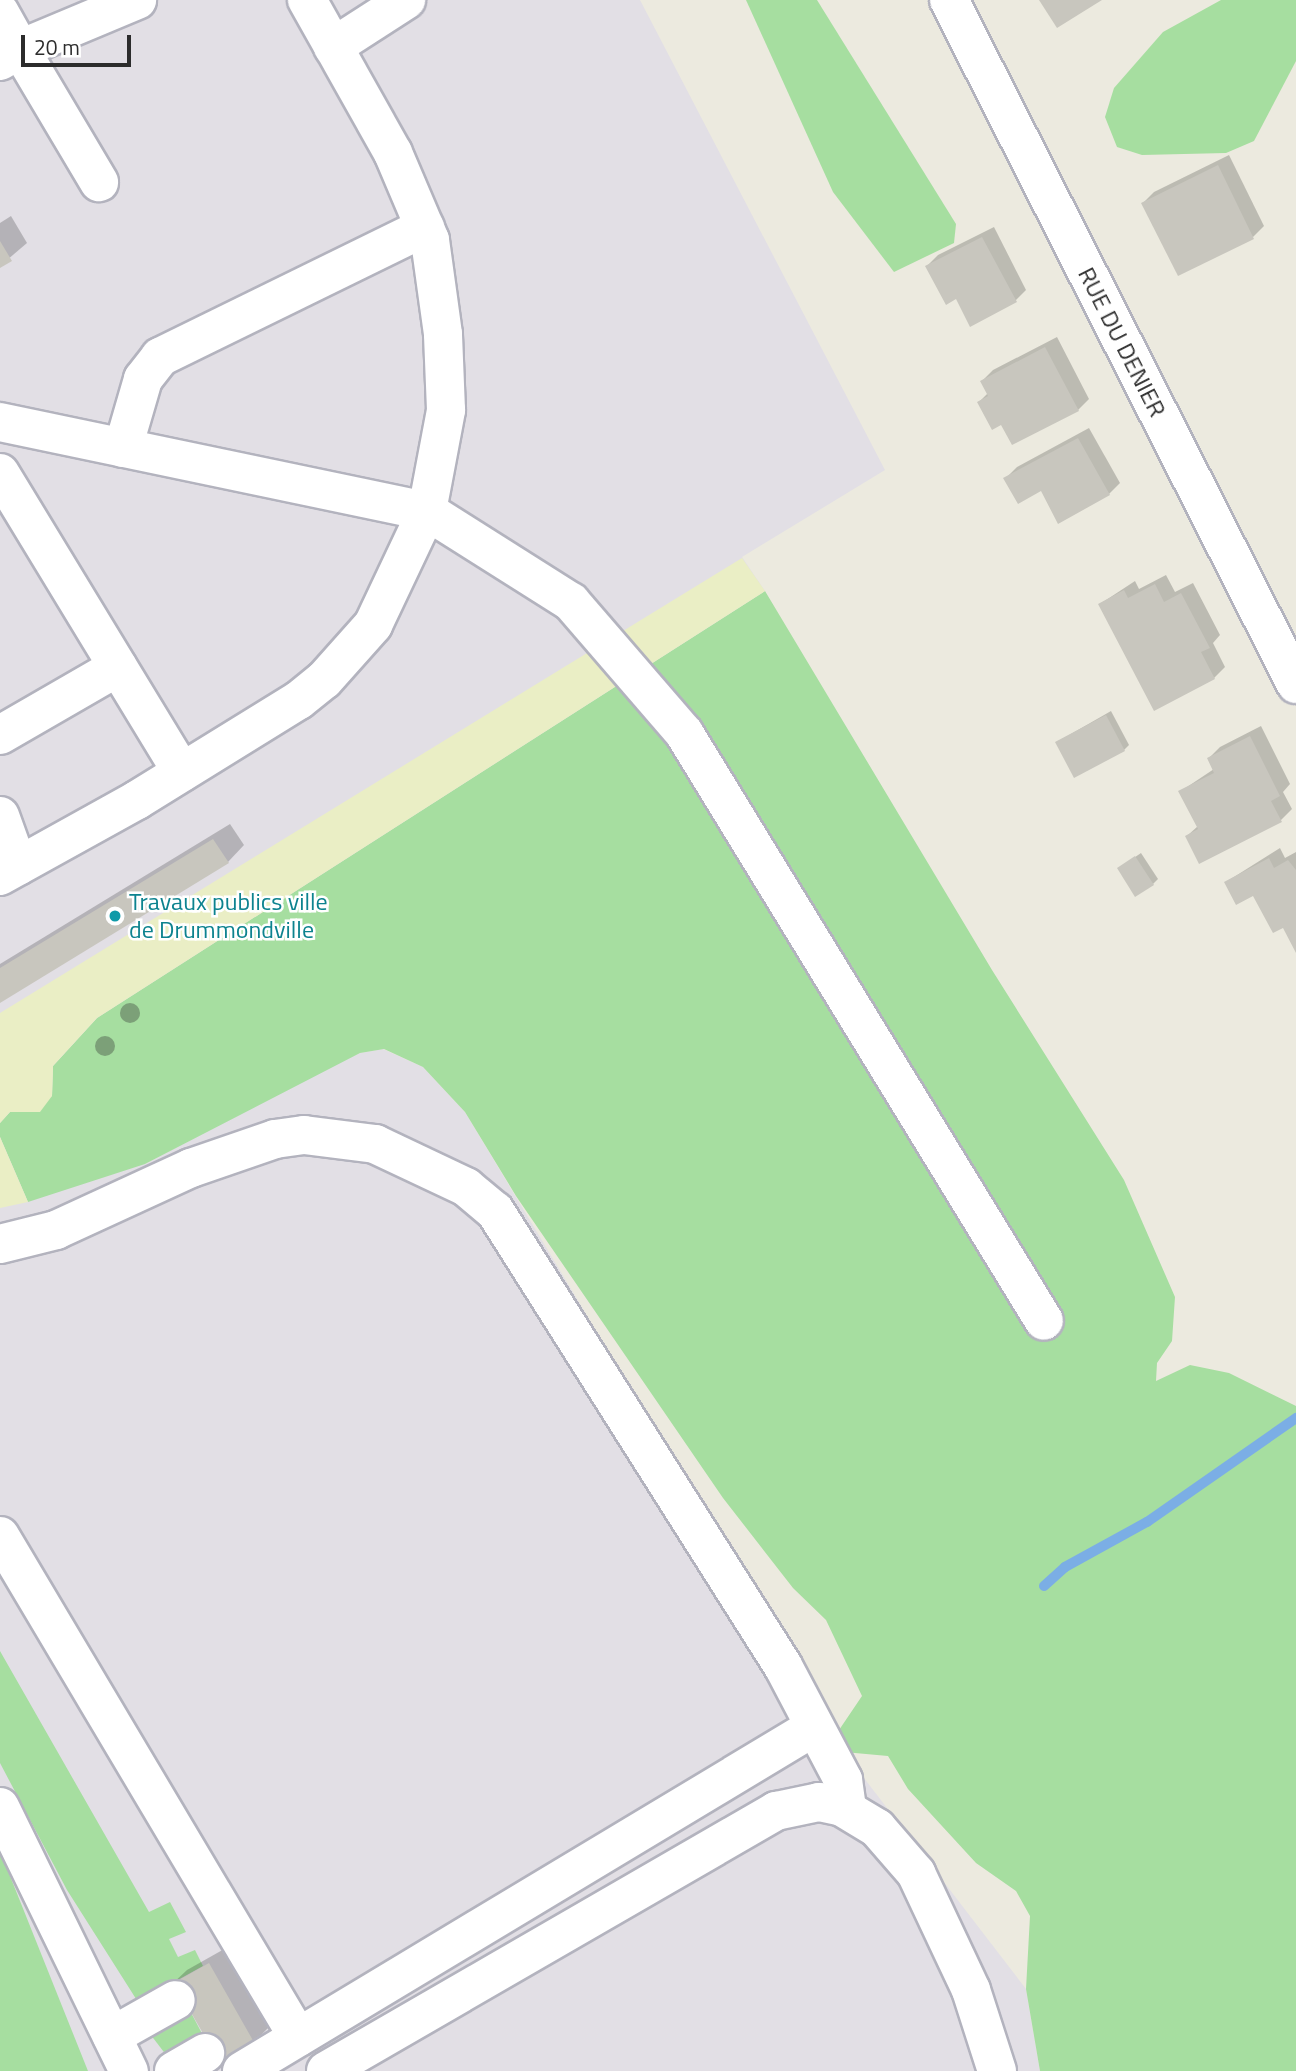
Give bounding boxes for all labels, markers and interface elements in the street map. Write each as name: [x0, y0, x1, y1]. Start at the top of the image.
scale bar: [24, 21, 135, 65]
text: 20 m: [34, 31, 80, 63]
street label: RUE DU DENIER: [1072, 262, 1172, 422]
place label: Travaux publics ville de Drummondville: [129, 888, 328, 944]
marker: Travaux publics ville de Drummondville: [107, 908, 123, 924]

